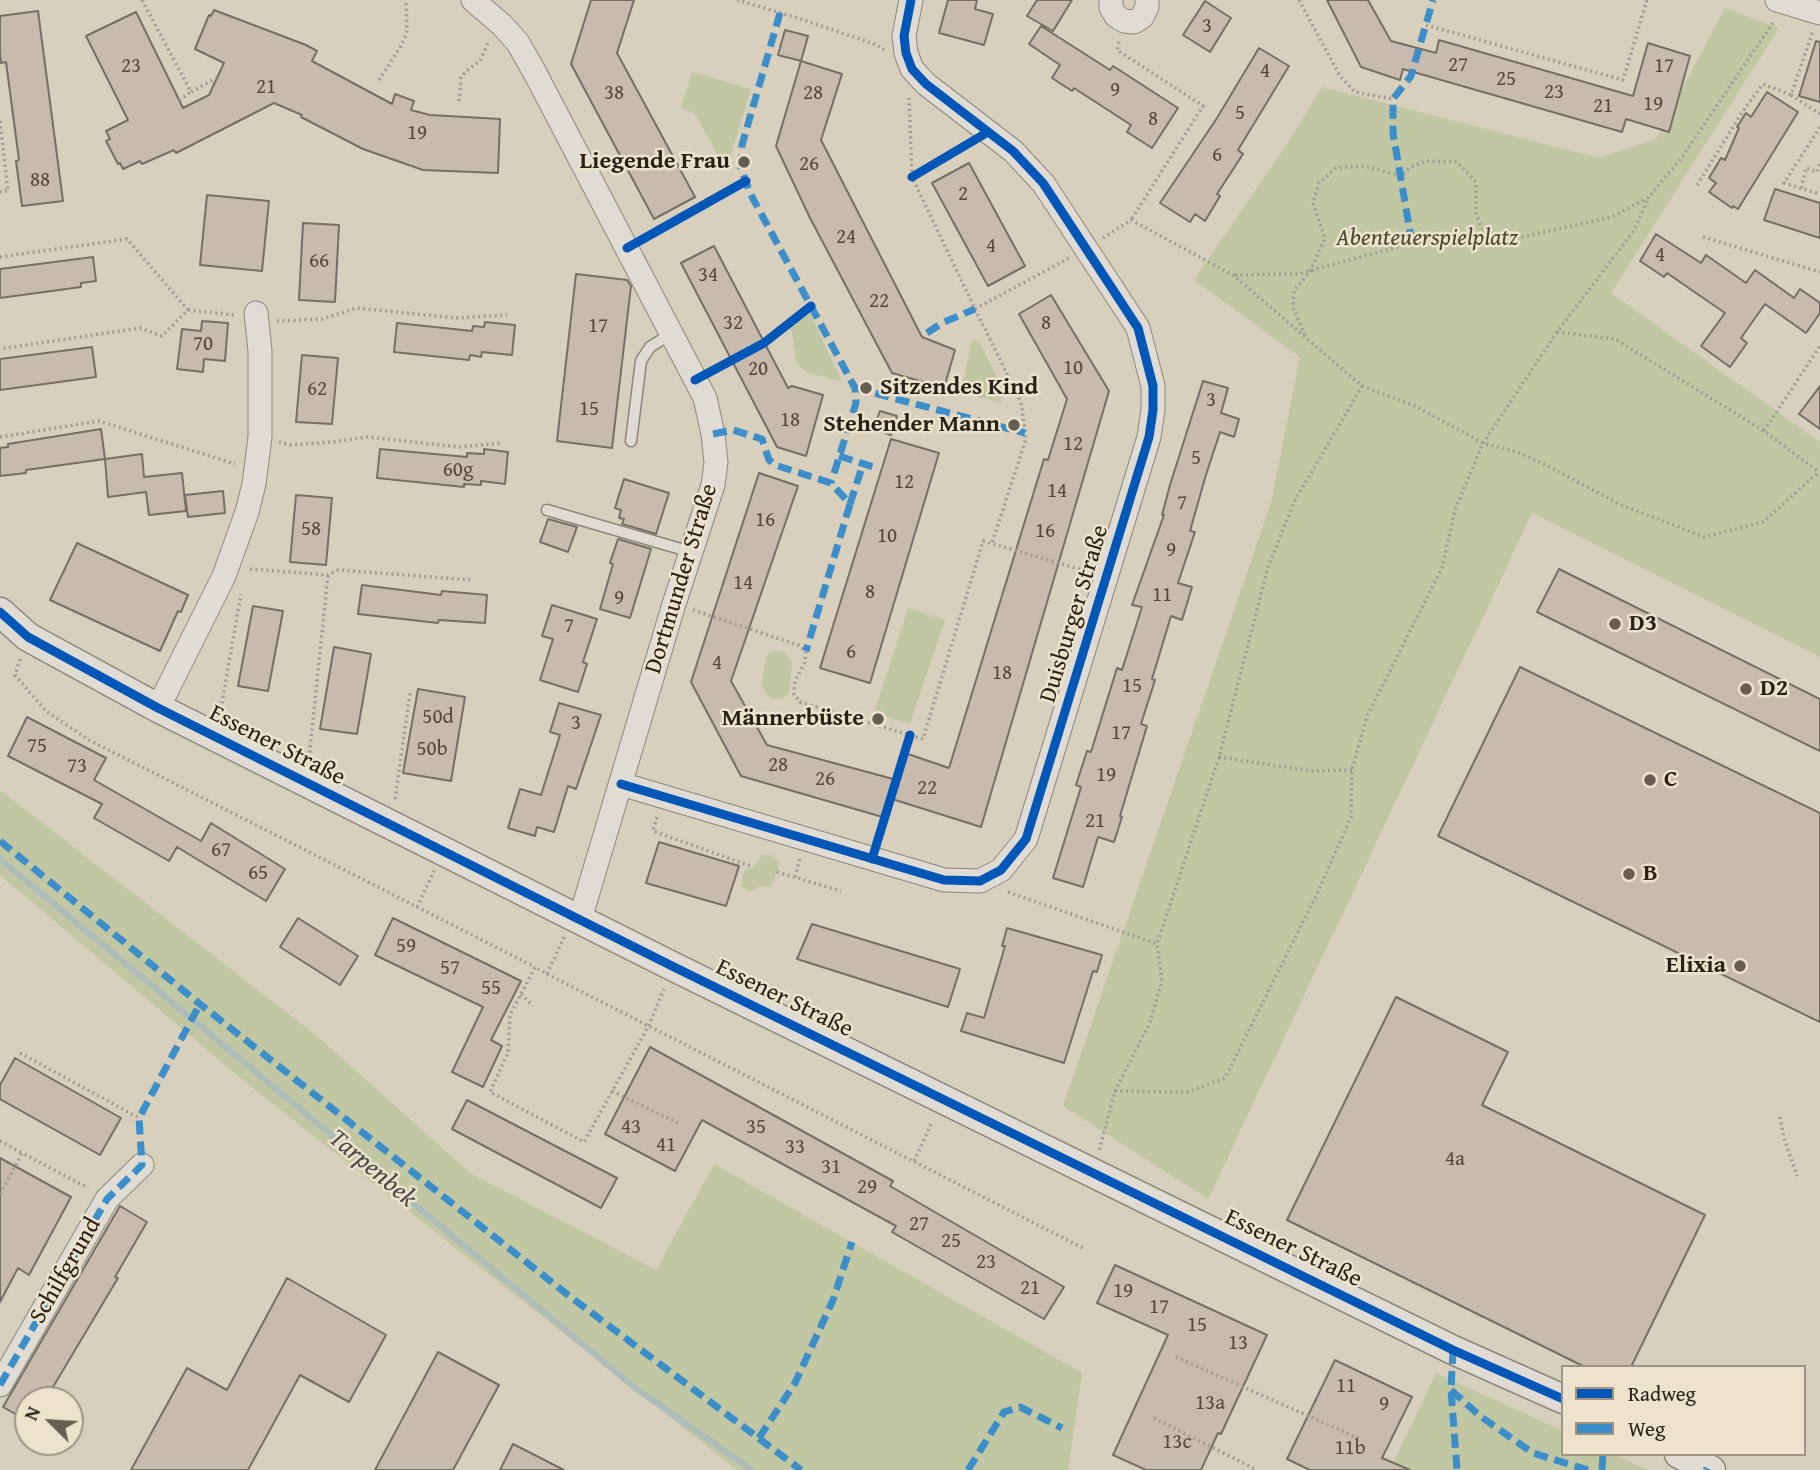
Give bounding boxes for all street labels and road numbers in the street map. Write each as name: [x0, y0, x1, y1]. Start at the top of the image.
street label: Dortmunder Straße: [639, 481, 725, 677]
street label: Duisburger Straße: [1034, 522, 1116, 706]
street label: Essener Straße: [204, 699, 350, 793]
street label: Essener Straße: [711, 953, 857, 1045]
street label: Essener Straße: [1220, 1203, 1366, 1295]
street label: Schilfgrund: [24, 1213, 108, 1329]

